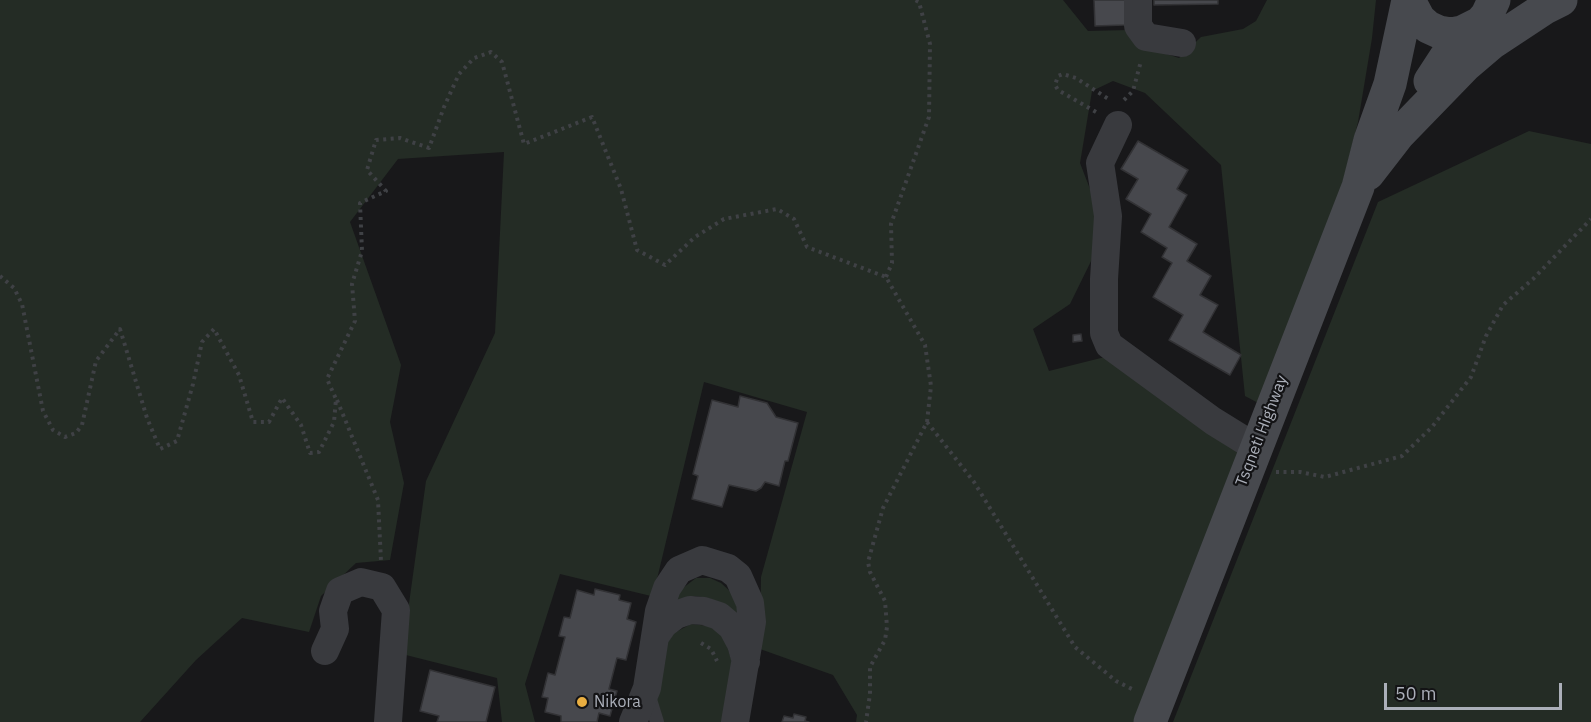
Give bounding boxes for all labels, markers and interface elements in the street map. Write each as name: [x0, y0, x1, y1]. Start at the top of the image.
street label: Tsqneti Highway: [1232, 373, 1292, 489]
scale bar: [1387, 671, 1566, 709]
text: 50 m: [1395, 682, 1437, 705]
place label: Nikora: [594, 692, 641, 712]
marker: Nikora: [575, 695, 589, 709]

